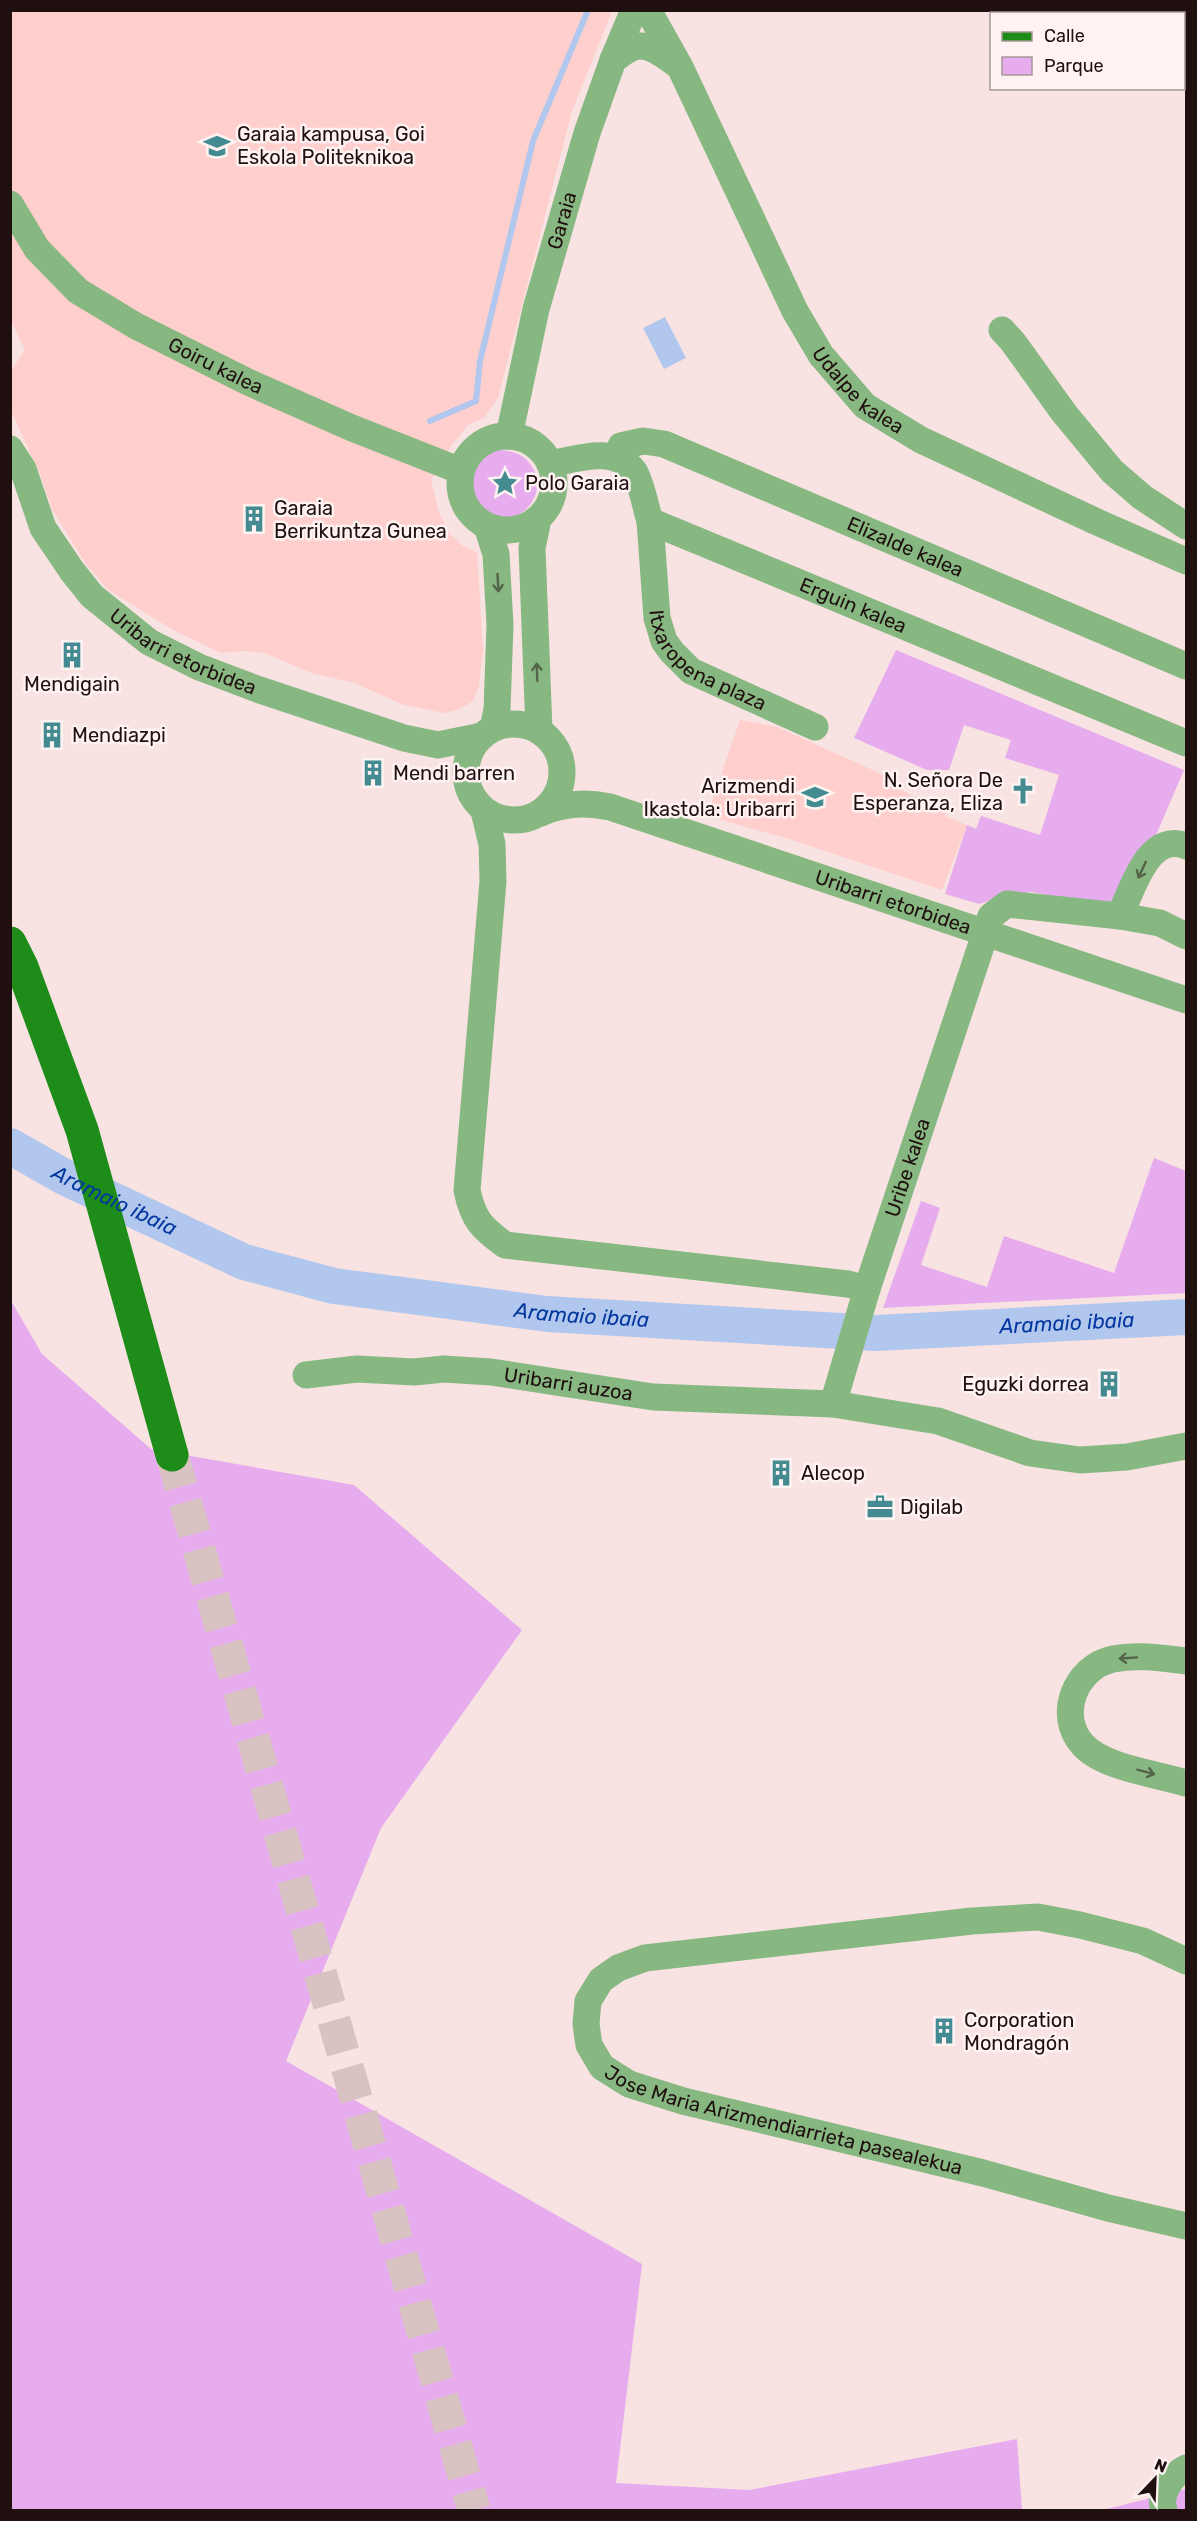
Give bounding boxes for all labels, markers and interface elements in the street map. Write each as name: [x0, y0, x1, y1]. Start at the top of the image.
legend: [990, 12, 1185, 90]
text: Calle: [1044, 25, 1085, 47]
text: Parque: [1044, 55, 1104, 77]
place label: Garaia kampusa, Goi Eskola Politeknikoa: [237, 122, 425, 169]
school or university icon: Garaia kampusa, Goi Eskola Politeknikoa: [202, 131, 232, 161]
street label: Garaia: [542, 189, 581, 252]
street label: Goiru kalea: [164, 332, 267, 399]
street label: Udalpe kalea: [807, 343, 908, 439]
place icon: Polo Garaia: [490, 468, 520, 498]
place label: Polo Garaia: [525, 471, 629, 495]
place label: Garaia Berrikuntza Gunea: [274, 496, 447, 543]
building icon: Garaia Berrikuntza Gunea: [239, 504, 269, 534]
street label: Elizalde kalea: [843, 511, 967, 582]
one-way arrow: [493, 572, 504, 592]
street label: Erguin kalea: [796, 572, 910, 638]
street label: Uribarri etorbidea: [105, 603, 260, 700]
street label: Itxaropena plaza: [644, 609, 770, 715]
building icon: Mendigain: [57, 640, 87, 670]
one-way arrow: [531, 662, 543, 682]
place label: Mendigain: [24, 672, 120, 696]
building icon: Mendiazpi: [37, 720, 67, 750]
place label: Mendiazpi: [72, 723, 166, 747]
building icon: Mendi barren: [358, 758, 388, 788]
place label: Mendi barren: [393, 761, 515, 785]
place label: N. Señora De Esperanza, Eliza: [853, 768, 1003, 815]
place label: Arizmendi Ikastola: Uribarri: [644, 774, 795, 821]
church icon: N. Señora De Esperanza, Eliza: [1008, 776, 1038, 806]
school or university icon: Arizmendi Ikastola: Uribarri: [800, 782, 830, 812]
one-way arrow: [1135, 861, 1147, 879]
street label: Uribarri etorbidea: [812, 865, 974, 939]
street label: Uribe kalea: [880, 1115, 935, 1220]
water label: Aramaio ibaia: [47, 1159, 181, 1241]
water label: Aramaio ibaia: [512, 1297, 650, 1332]
water label: Aramaio ibaia: [998, 1307, 1135, 1339]
street label: Uribarri auzoa: [502, 1362, 635, 1406]
building icon: Eguzki dorrea: [1094, 1369, 1124, 1399]
place label: Eguzki dorrea: [962, 1372, 1089, 1396]
building icon: Alecop: [766, 1458, 796, 1488]
place label: Alecop: [801, 1461, 865, 1485]
office icon: Digilab: [865, 1492, 895, 1522]
place label: Digilab: [900, 1495, 963, 1519]
one-way arrow: [1119, 1653, 1139, 1664]
one-way arrow: [1136, 1766, 1155, 1778]
place label: Corporation Mondragón: [964, 2008, 1074, 2055]
building icon: Corporation Mondragón: [929, 2016, 959, 2046]
street label: Jose Maria Arizmendiarrieta pasealekua: [600, 2060, 965, 2180]
north arrow: [1125, 2449, 1185, 2509]
text: N: [1152, 2455, 1170, 2477]

